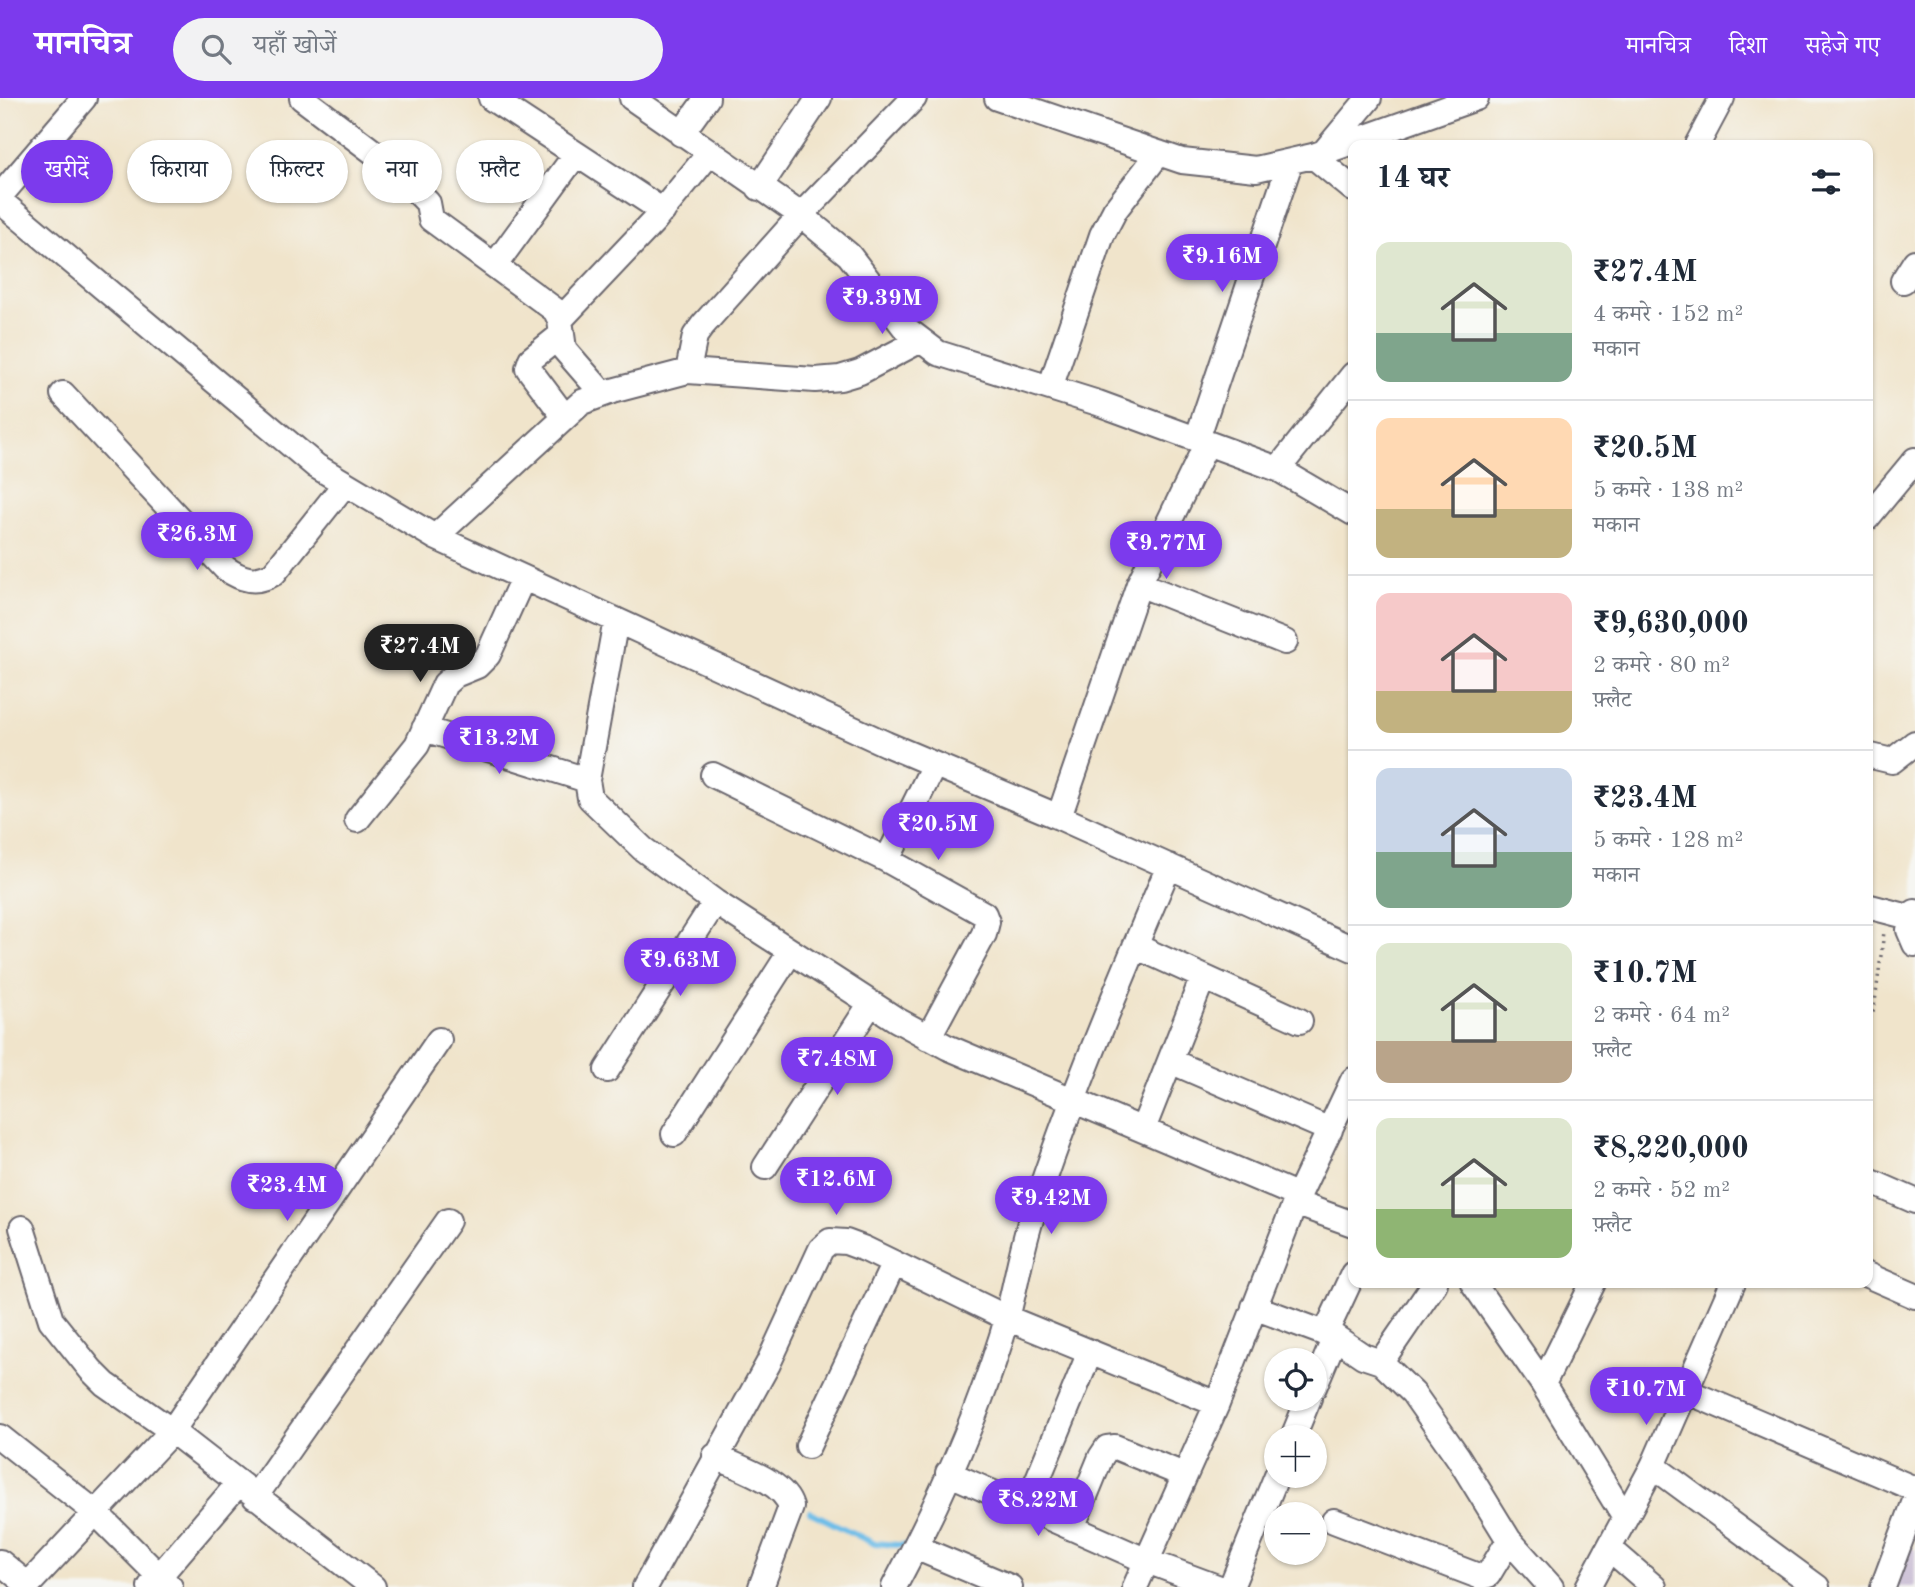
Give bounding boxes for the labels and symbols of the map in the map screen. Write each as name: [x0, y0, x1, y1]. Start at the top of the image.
pin: ₹9.16M: [1165, 234, 1279, 294]
pin: ₹9.39M: [825, 276, 939, 336]
pin: ₹26.3M: [140, 512, 254, 572]
pin: ₹9.77M: [1109, 522, 1223, 581]
pin: ₹27.4M: [363, 624, 477, 684]
pin: ₹13.2M: [442, 716, 556, 776]
pin: ₹20.5M: [881, 802, 995, 862]
pin: ₹9.63M: [623, 939, 737, 998]
pin: ₹7.48M: [780, 1038, 894, 1097]
pin: ₹12.6M: [779, 1158, 893, 1217]
pin: ₹23.4M: [230, 1164, 344, 1223]
pin: ₹9.42M: [994, 1176, 1108, 1236]
pin: ₹10.7M: [1589, 1368, 1703, 1427]
pin: ₹8.22M: [981, 1478, 1095, 1538]

